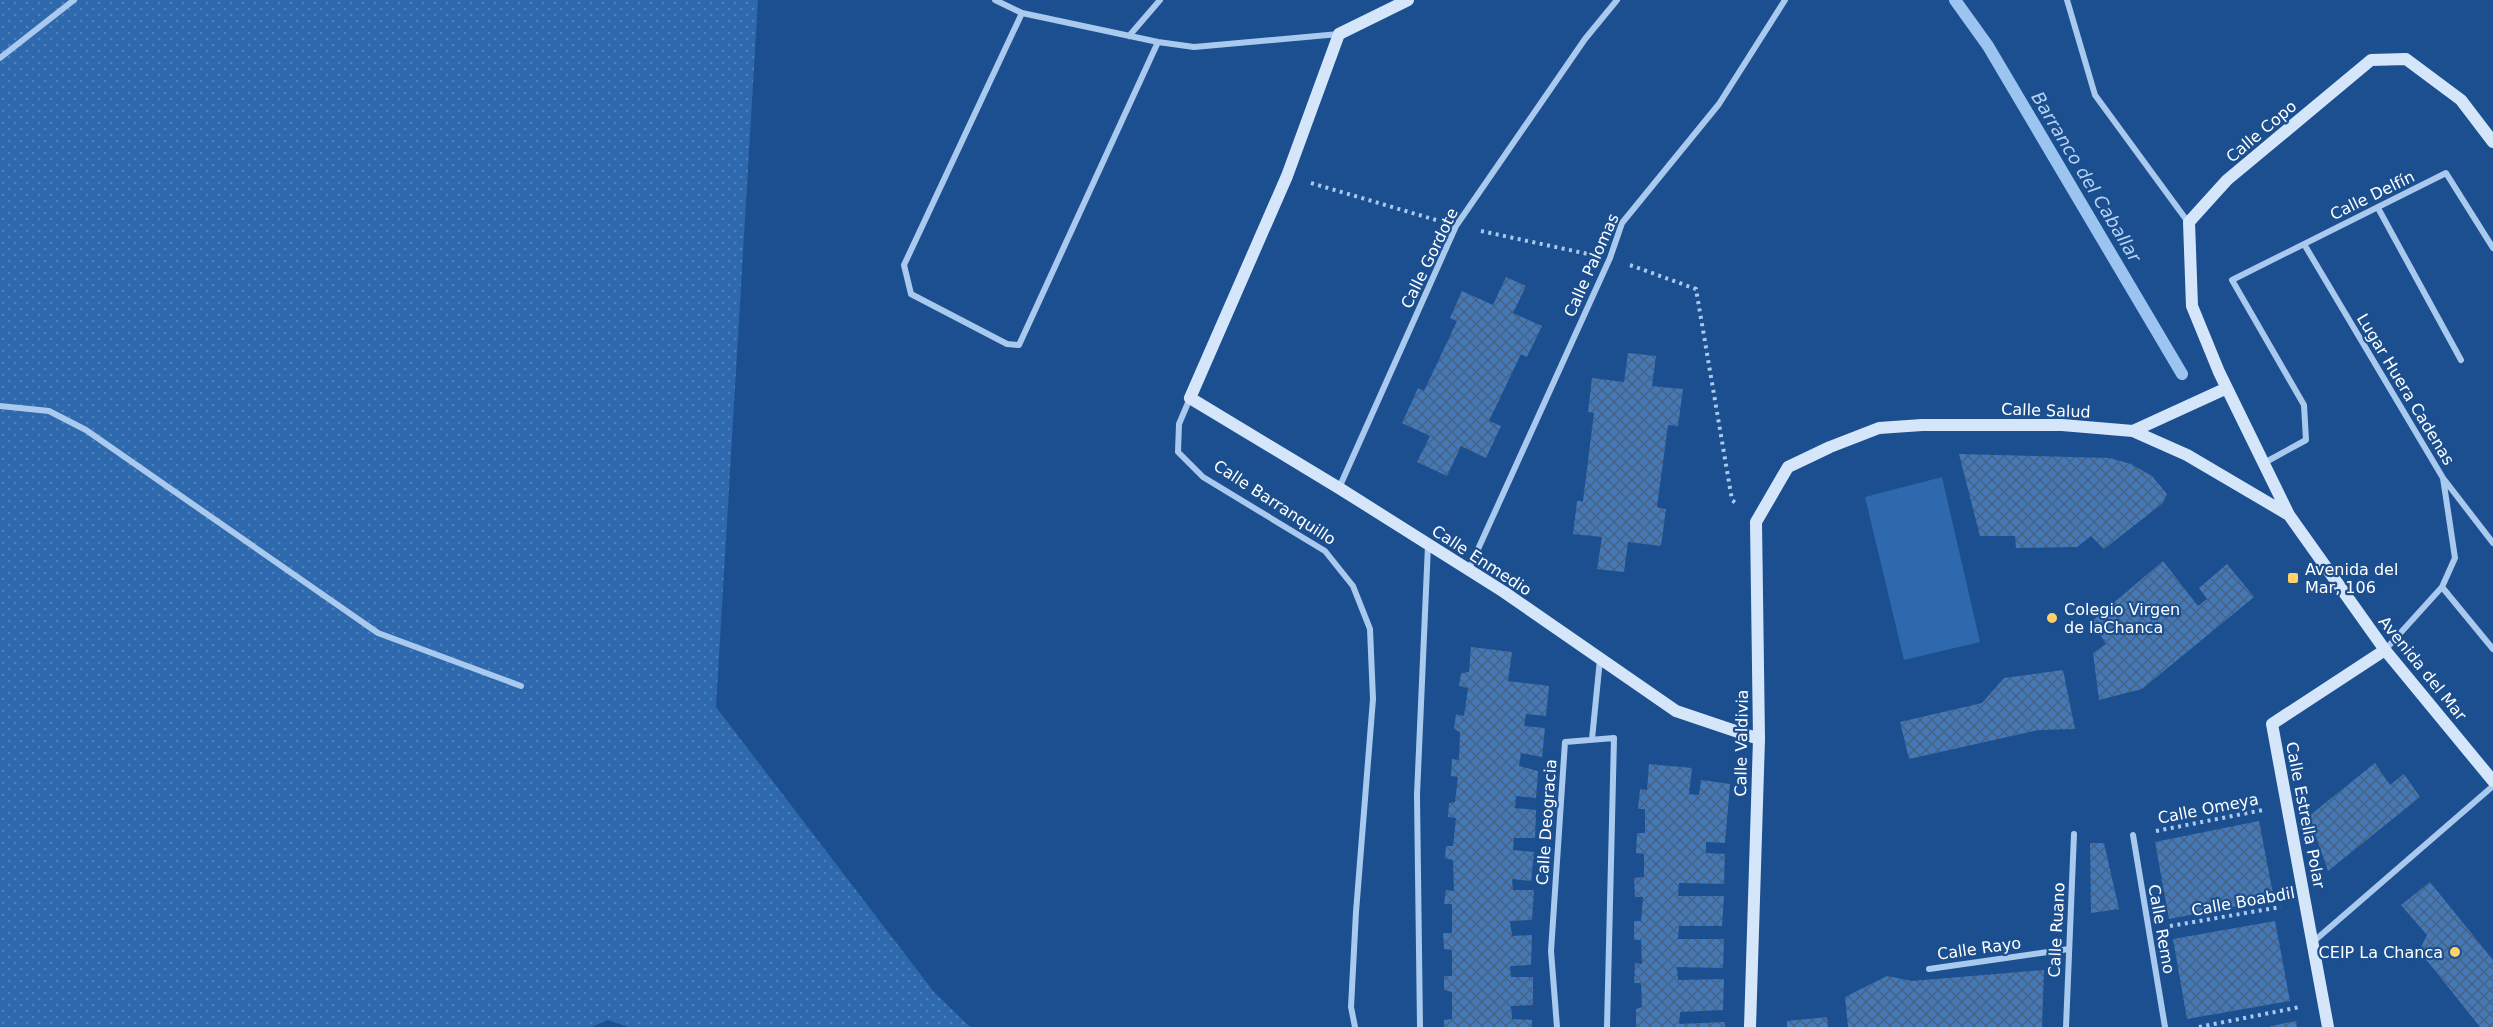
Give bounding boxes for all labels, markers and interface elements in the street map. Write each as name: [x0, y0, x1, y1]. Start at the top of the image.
water label: Barranco del Caballar: [2027, 88, 2146, 267]
street label: Calle Copo: [2222, 97, 2300, 166]
street label: Calle Delfín: [2327, 167, 2418, 224]
street label: Calle Gordote: [1397, 205, 1462, 312]
street label: Calle Palomas: [1560, 210, 1623, 320]
street label: Lugar Huera Cadenas: [2353, 310, 2458, 468]
street label: Calle Salud: [2001, 399, 2091, 422]
street label: Calle Barranquillo: [1210, 456, 1339, 549]
street label: Calle Enmedio: [1428, 521, 1535, 600]
place label: Avenida del Mar, 106: [2305, 560, 2398, 597]
marker: Avenida del Mar, 106: [2286, 571, 2300, 585]
place label: Colegio Virgen de laChanca: [2064, 600, 2180, 637]
marker: Colegio Virgen de laChanca: [2045, 611, 2059, 625]
street label: Avenida del Mar: [2375, 612, 2471, 725]
street label: Calle Valdivia: [1731, 689, 1752, 797]
street label: Calle Estrella Polar: [2282, 740, 2329, 890]
street label: Calle Deogracia: [1533, 758, 1560, 886]
street label: Calle Omeya: [2156, 789, 2260, 828]
street label: Calle Ruano: [2045, 882, 2068, 978]
street label: Calle Remo: [2144, 883, 2179, 975]
street label: Calle Boabdil: [2190, 883, 2296, 920]
street label: Calle Rayo: [1936, 933, 2022, 964]
place label: CEIP La Chanca: [2319, 943, 2443, 962]
marker: CEIP La Chanca: [2448, 945, 2462, 959]

